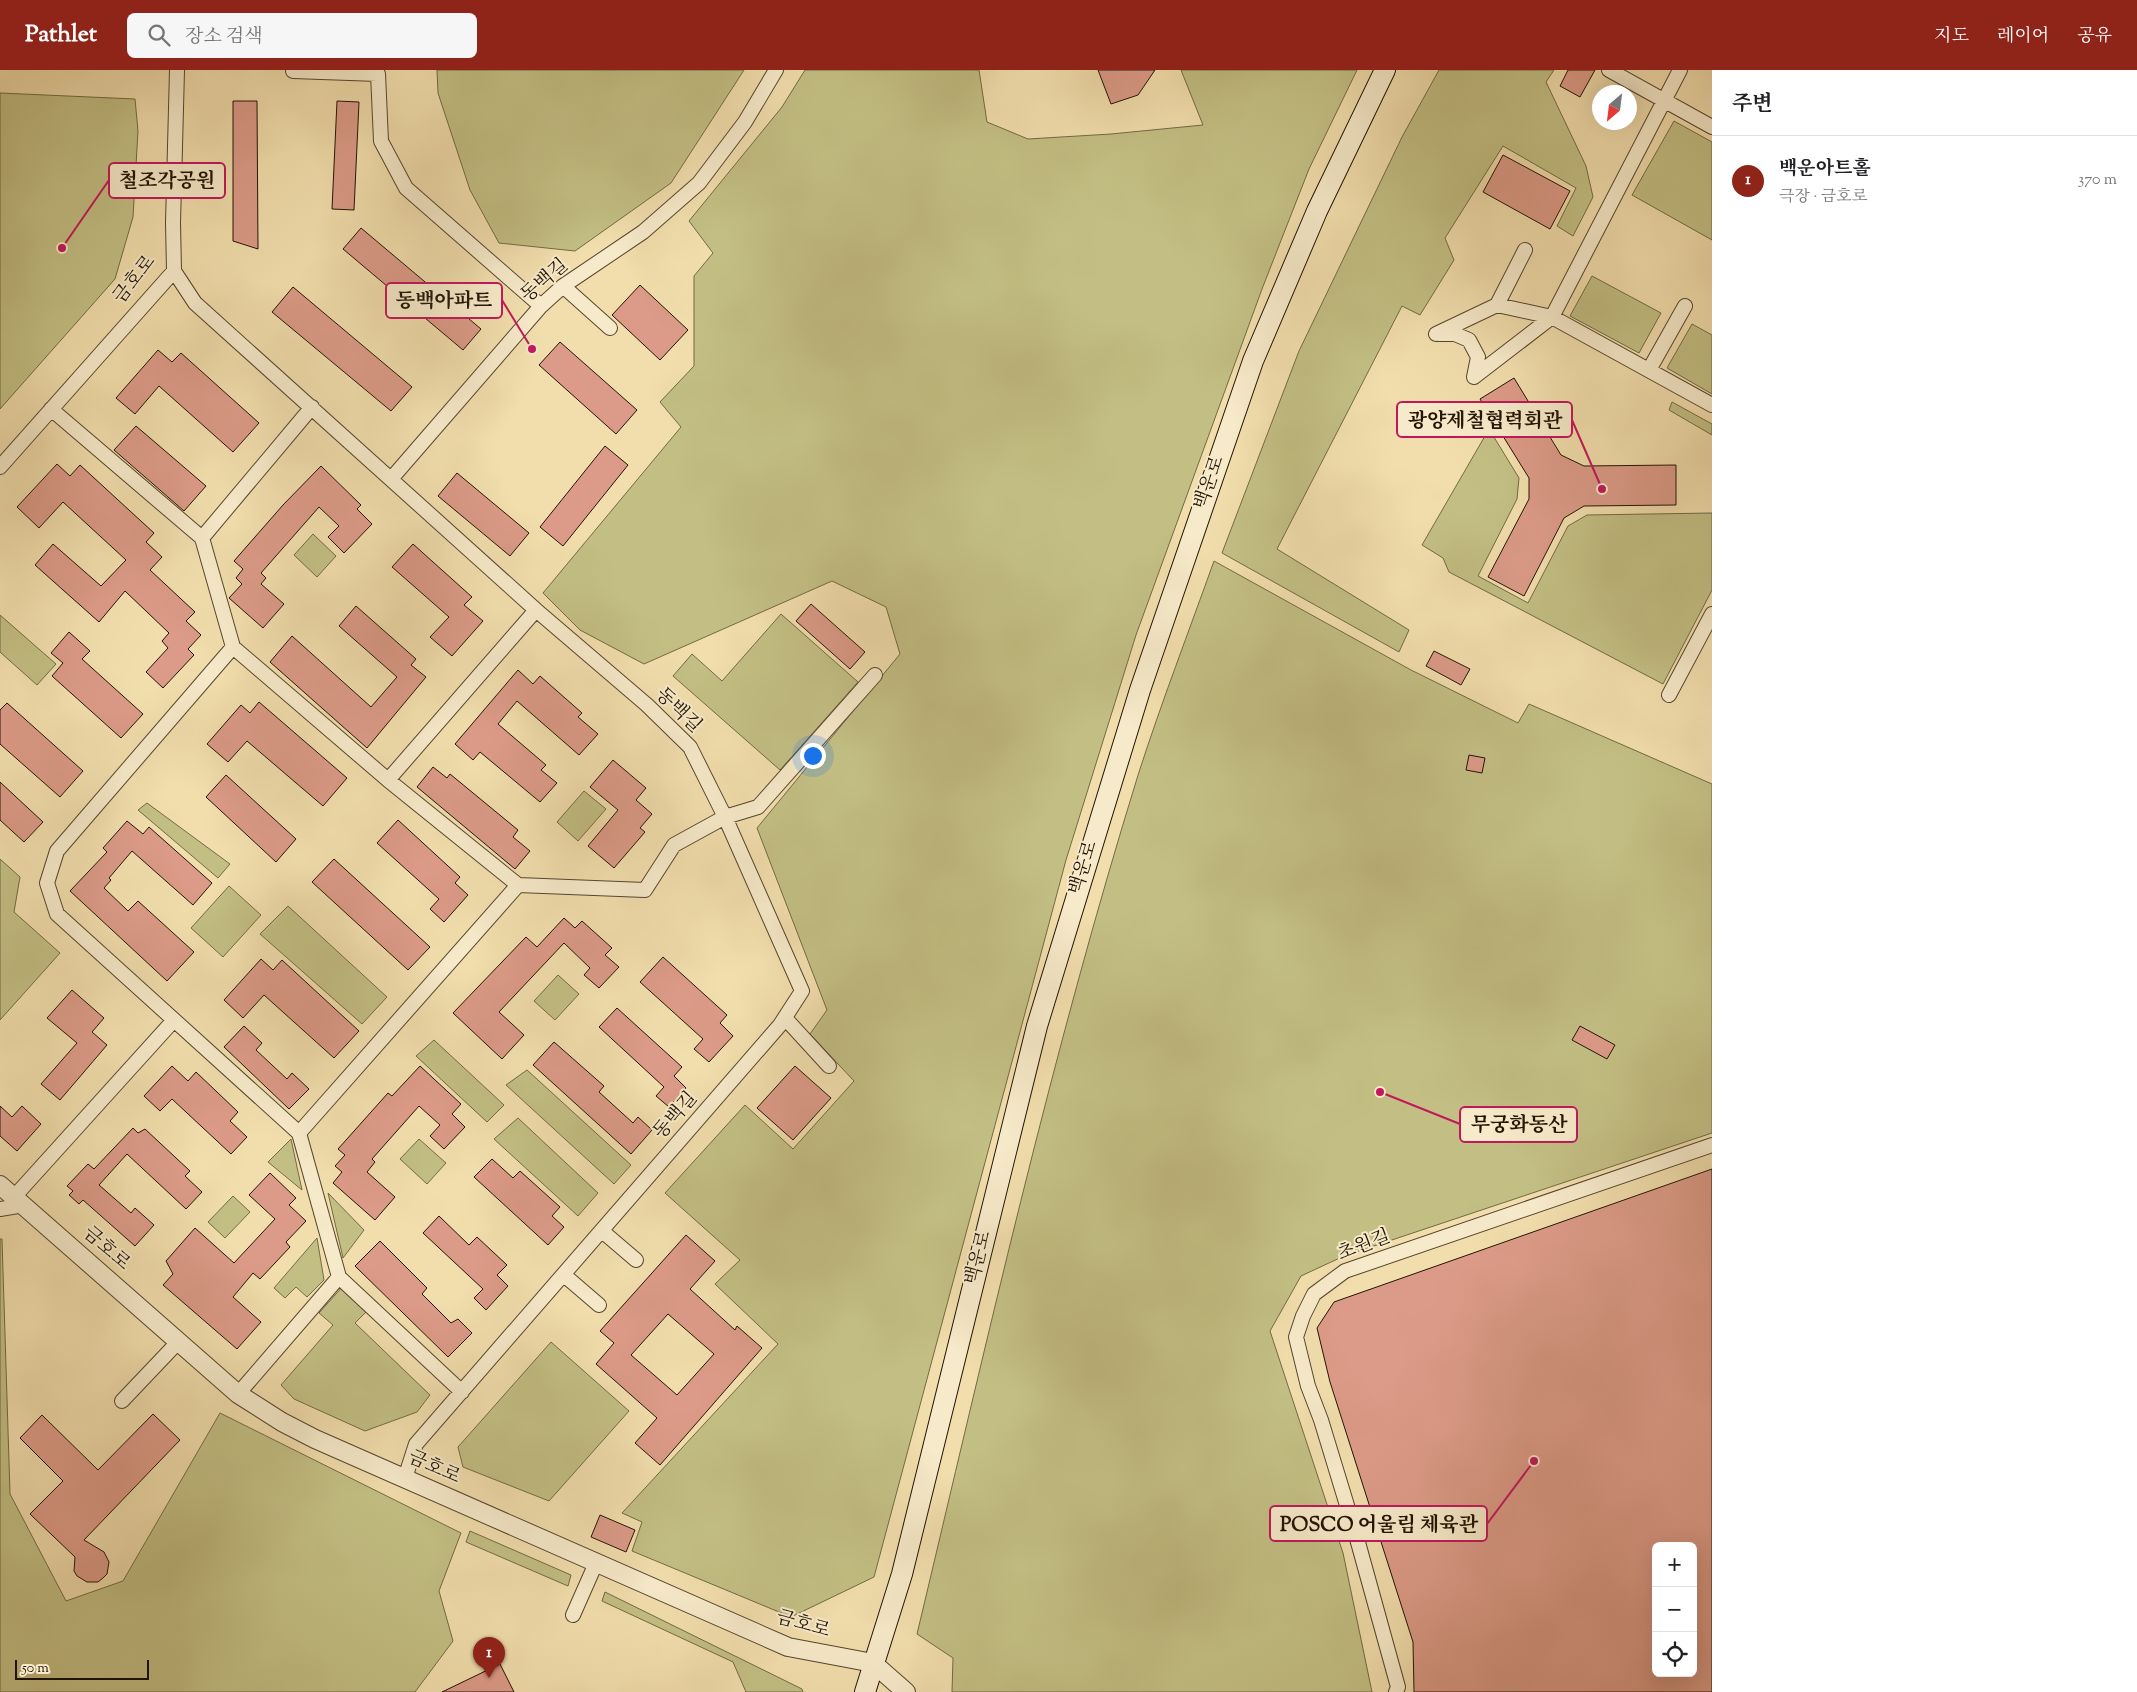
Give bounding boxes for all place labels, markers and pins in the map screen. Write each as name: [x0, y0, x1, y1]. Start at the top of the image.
callout: 철조각공원: [109, 163, 225, 198]
callout: 동백아파트: [386, 283, 502, 318]
callout: 광양제철협력회관: [1397, 402, 1572, 437]
callout: 무궁화동산: [1460, 1107, 1577, 1142]
callout: POSCO 어울림 체육관: [1270, 1506, 1487, 1541]
pin: 1: [473, 1637, 505, 1678]

